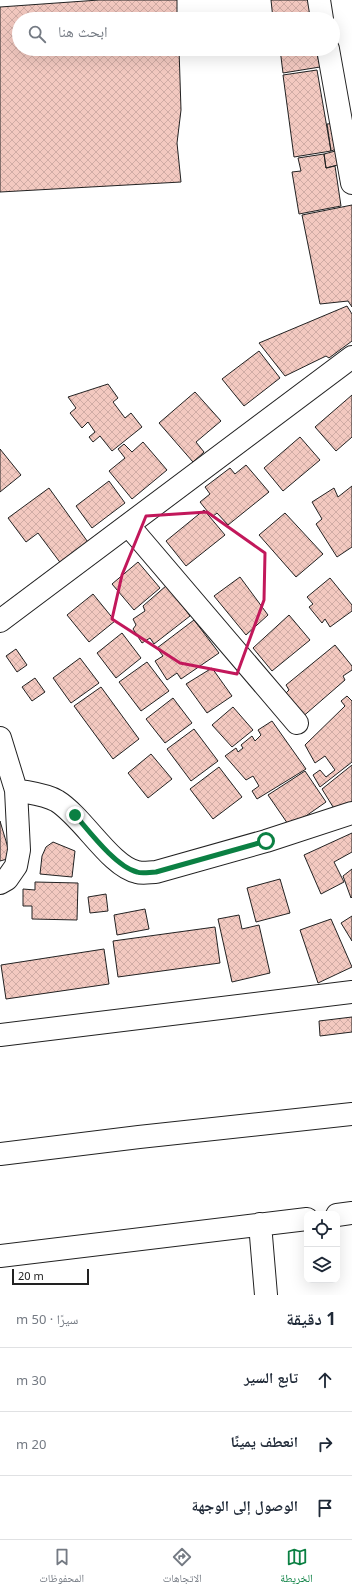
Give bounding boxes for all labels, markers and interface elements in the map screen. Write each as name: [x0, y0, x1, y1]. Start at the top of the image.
search box: [12, 12, 340, 56]
text: ابحث هنا: [58, 21, 108, 41]
icon: search: [26, 23, 48, 45]
route end: [66, 806, 84, 824]
route start: [257, 832, 275, 850]
map controls: [304, 1211, 340, 1283]
button: locate: [304, 1211, 340, 1247]
button: layers: [304, 1247, 340, 1283]
scale bar: [12, 1267, 89, 1286]
text: 20 m: [18, 1268, 44, 1283]
text: 1 دقيقة: [286, 1307, 336, 1330]
text: سيرًا · 50 m: [16, 1310, 78, 1328]
text: تابع السير: [244, 1367, 298, 1387]
icon: ahead: [314, 1369, 336, 1391]
text: 30 m: [16, 1371, 46, 1389]
text: انعطف يمينًا: [230, 1431, 298, 1451]
icon: right: [314, 1433, 336, 1455]
text: 20 m: [16, 1435, 46, 1453]
text: الوصول إلى الوجهة: [192, 1495, 298, 1515]
icon: arrive: [314, 1497, 336, 1519]
tab: المحفوظات: [39, 1546, 84, 1589]
tab: الاتجاهات: [163, 1546, 202, 1589]
tab: الخريطة: [280, 1546, 313, 1589]

